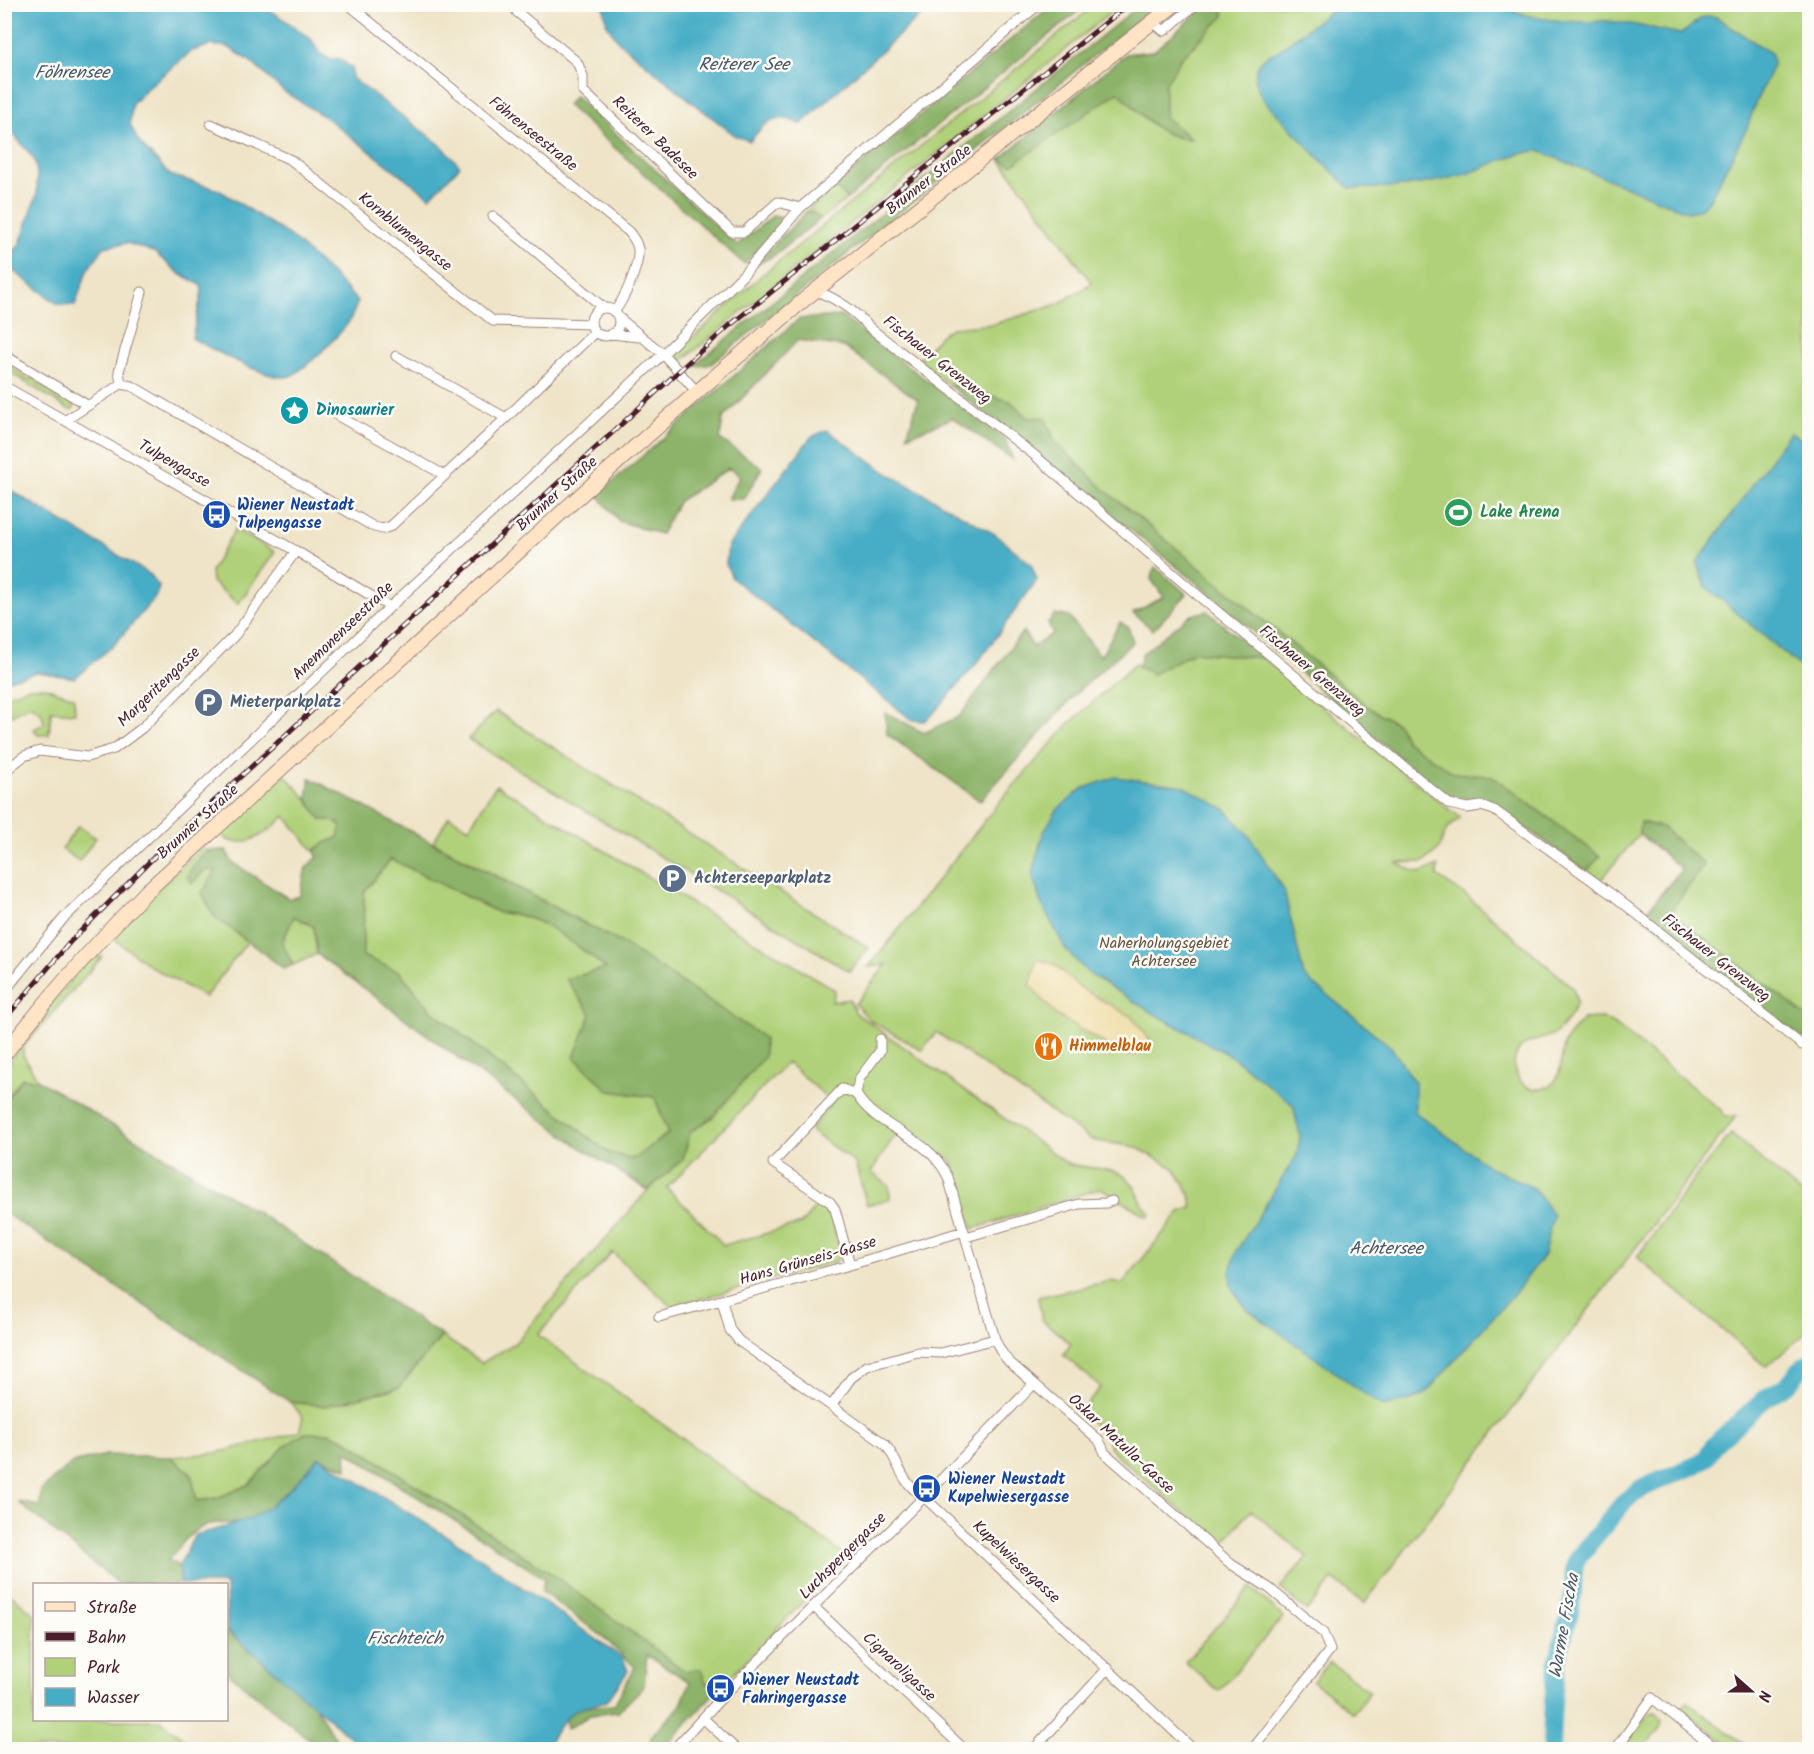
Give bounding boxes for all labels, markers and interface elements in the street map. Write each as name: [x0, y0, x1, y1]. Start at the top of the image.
water label: Reiterer See: [699, 51, 791, 80]
water label: Föhrensee: [35, 59, 111, 88]
street label: Föhrenseestraße: [483, 90, 583, 178]
street label: Reiterer Badesee: [606, 90, 704, 186]
street label: Brunner Straße: [881, 138, 977, 222]
street label: Kornblumengasse: [352, 186, 458, 278]
street label: Fischauer Grenzweg: [877, 309, 997, 411]
place icon: Dinosaurier: [279, 394, 311, 426]
place label: Dinosaurier: [316, 398, 395, 423]
street label: Tulpengasse: [133, 433, 215, 495]
street label: Brunner Straße: [510, 450, 604, 538]
place label: Wiener Neustadt Tulpengasse: [237, 493, 355, 536]
sports icon: Lake Arena: [1443, 496, 1475, 528]
bus stop icon: Wiener Neustadt Tulpengasse: [200, 498, 232, 530]
place label: Lake Arena: [1480, 500, 1559, 525]
street label: Anemonenseestraße: [286, 576, 400, 686]
street label: Fischauer Grenzweg: [1253, 619, 1371, 723]
street label: Margeritengasse: [112, 641, 206, 733]
parking icon: Mieterparkplatz: [193, 686, 225, 718]
place label: Mieterparkplatz: [230, 690, 342, 715]
street label: Brunner Straße: [151, 778, 245, 866]
parking icon: Achterseeparkplatz: [657, 862, 689, 894]
place label: Achterseeparkplatz: [694, 866, 832, 891]
street label: Fischauer Grenzweg: [1656, 907, 1776, 1009]
park label: Naherholungsgebiet Achtersee: [1099, 931, 1230, 974]
restaurant icon: Himmelblau: [1032, 1030, 1064, 1062]
place label: Himmelblau: [1069, 1034, 1151, 1059]
street label: Hans Grünseis-Gasse: [737, 1230, 879, 1292]
water label: Achtersee: [1349, 1235, 1425, 1264]
street label: Oskar Matulla-Gasse: [1062, 1388, 1180, 1500]
place label: Wiener Neustadt Kupelwiesergasse: [948, 1467, 1069, 1510]
bus stop icon: Wiener Neustadt Kupelwiesergasse: [911, 1472, 943, 1504]
street label: Luchspergergasse: [793, 1506, 893, 1606]
street label: Kupelwiesergasse: [966, 1514, 1066, 1610]
water label: Warme Fischa: [1542, 1570, 1589, 1681]
legend: [33, 1583, 228, 1721]
text: Straße: [87, 1594, 137, 1623]
text: Bahn: [87, 1624, 126, 1653]
water label: Fischteich: [367, 1625, 444, 1654]
street label: Cignaroligasse: [856, 1626, 942, 1708]
text: Park: [87, 1654, 120, 1683]
north arrow: [1721, 1661, 1781, 1721]
place label: Wiener Neustadt Fahringergasse: [742, 1668, 860, 1711]
bus stop icon: Wiener Neustadt Fahringergasse: [705, 1673, 737, 1705]
text: Wasser: [87, 1684, 140, 1713]
text: N: [1750, 1687, 1777, 1705]

